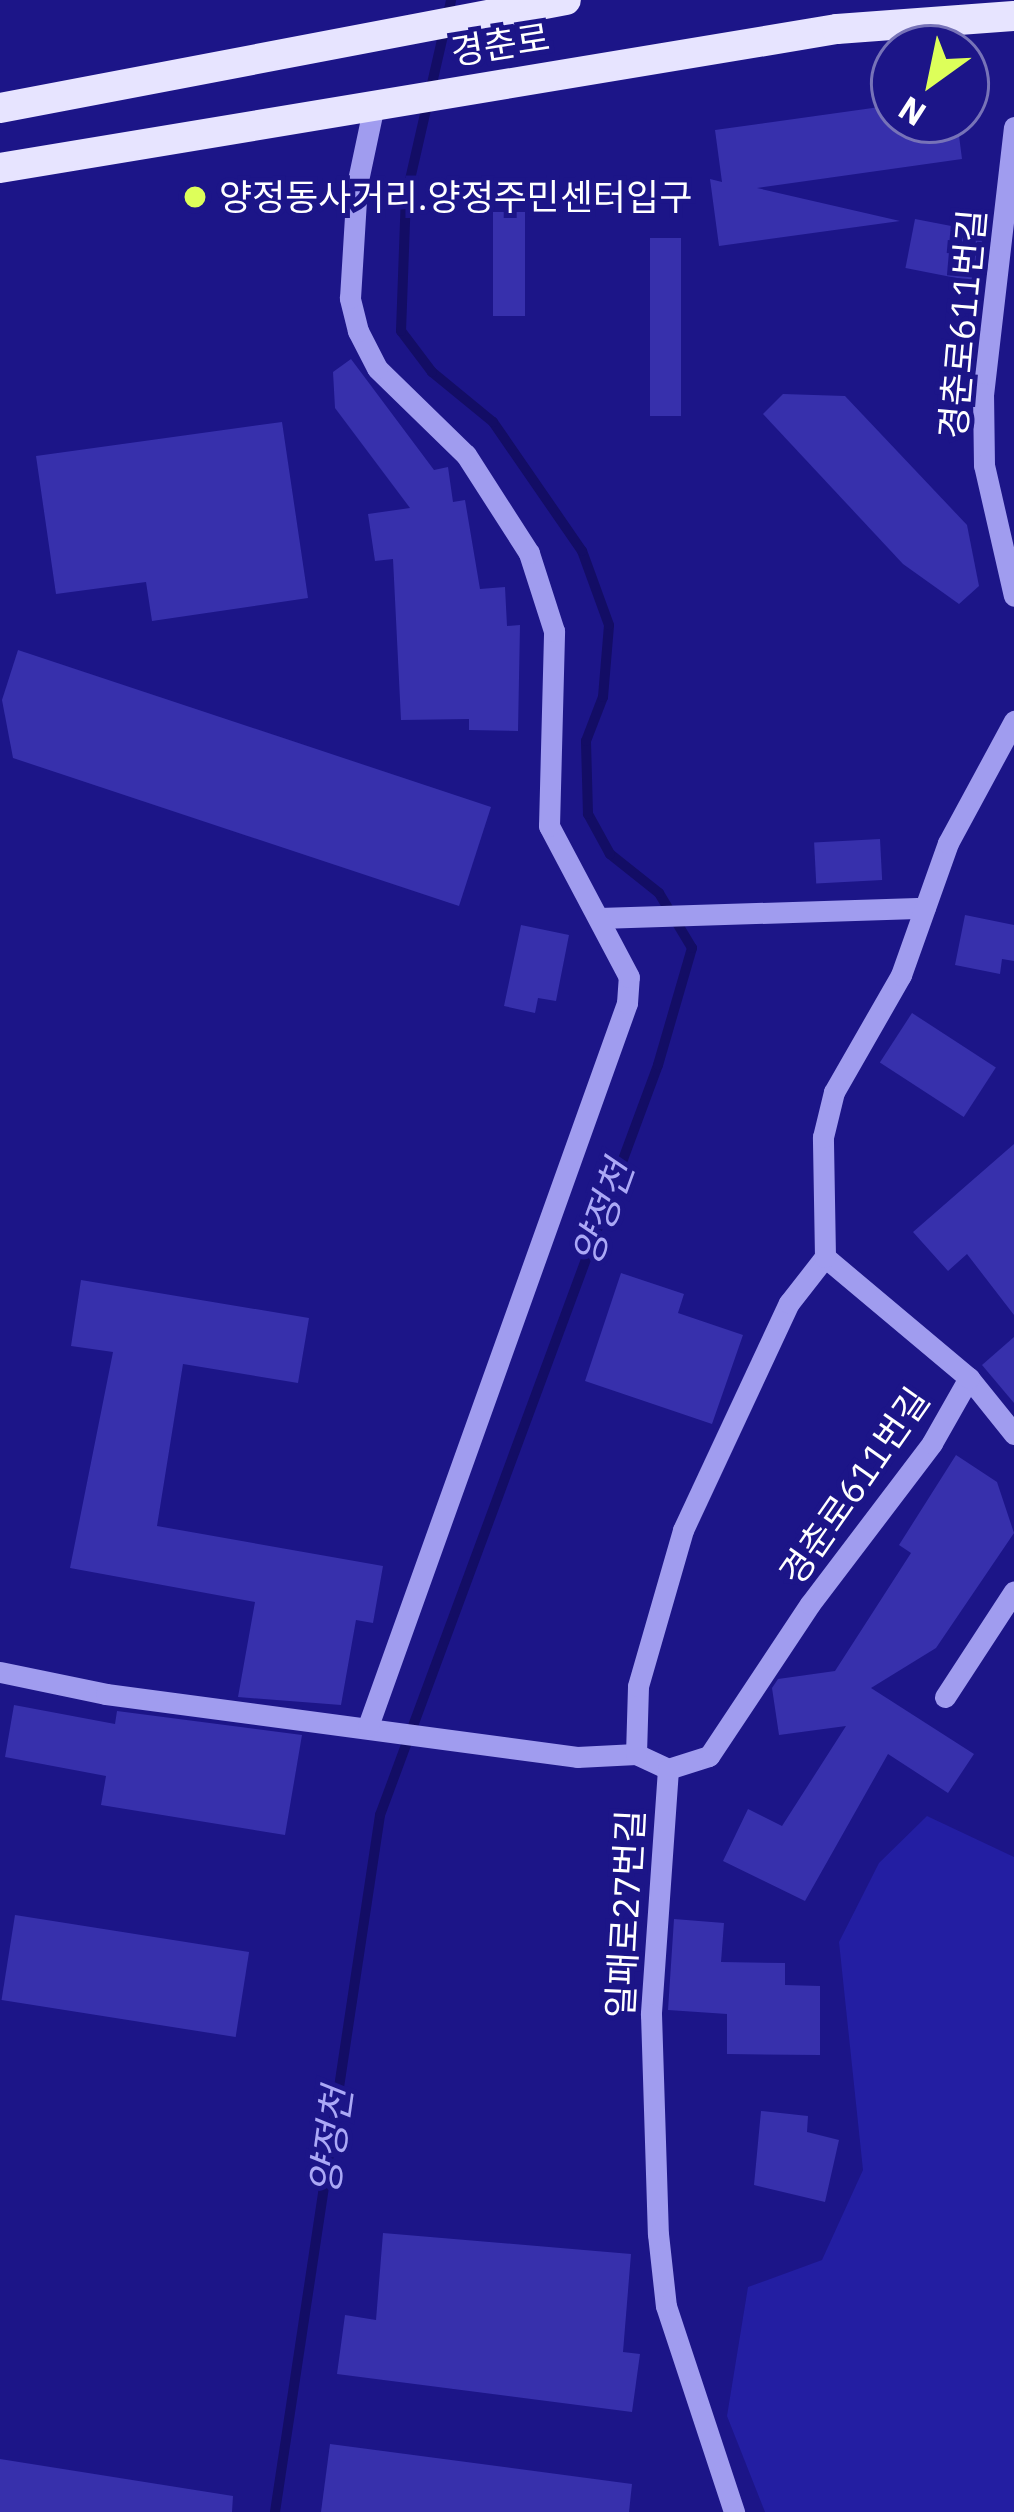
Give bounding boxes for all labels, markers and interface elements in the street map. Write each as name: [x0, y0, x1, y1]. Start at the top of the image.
street label: 경춘로: [448, 15, 552, 73]
north arrow: [870, 24, 990, 144]
text: N: [890, 88, 933, 137]
place label: 양정동사거리.양정주민센터입구: [219, 175, 692, 219]
marker: 양정동사거리.양정주민센터입구: [182, 184, 208, 210]
street label: 경춘로611번길: [930, 207, 994, 441]
water label: 양정천: [563, 1154, 643, 1272]
street label: 경춘로611번길: [770, 1379, 938, 1593]
street label: 일패로27번길: [598, 1809, 652, 2019]
water label: 양정천: [300, 2084, 362, 2198]

